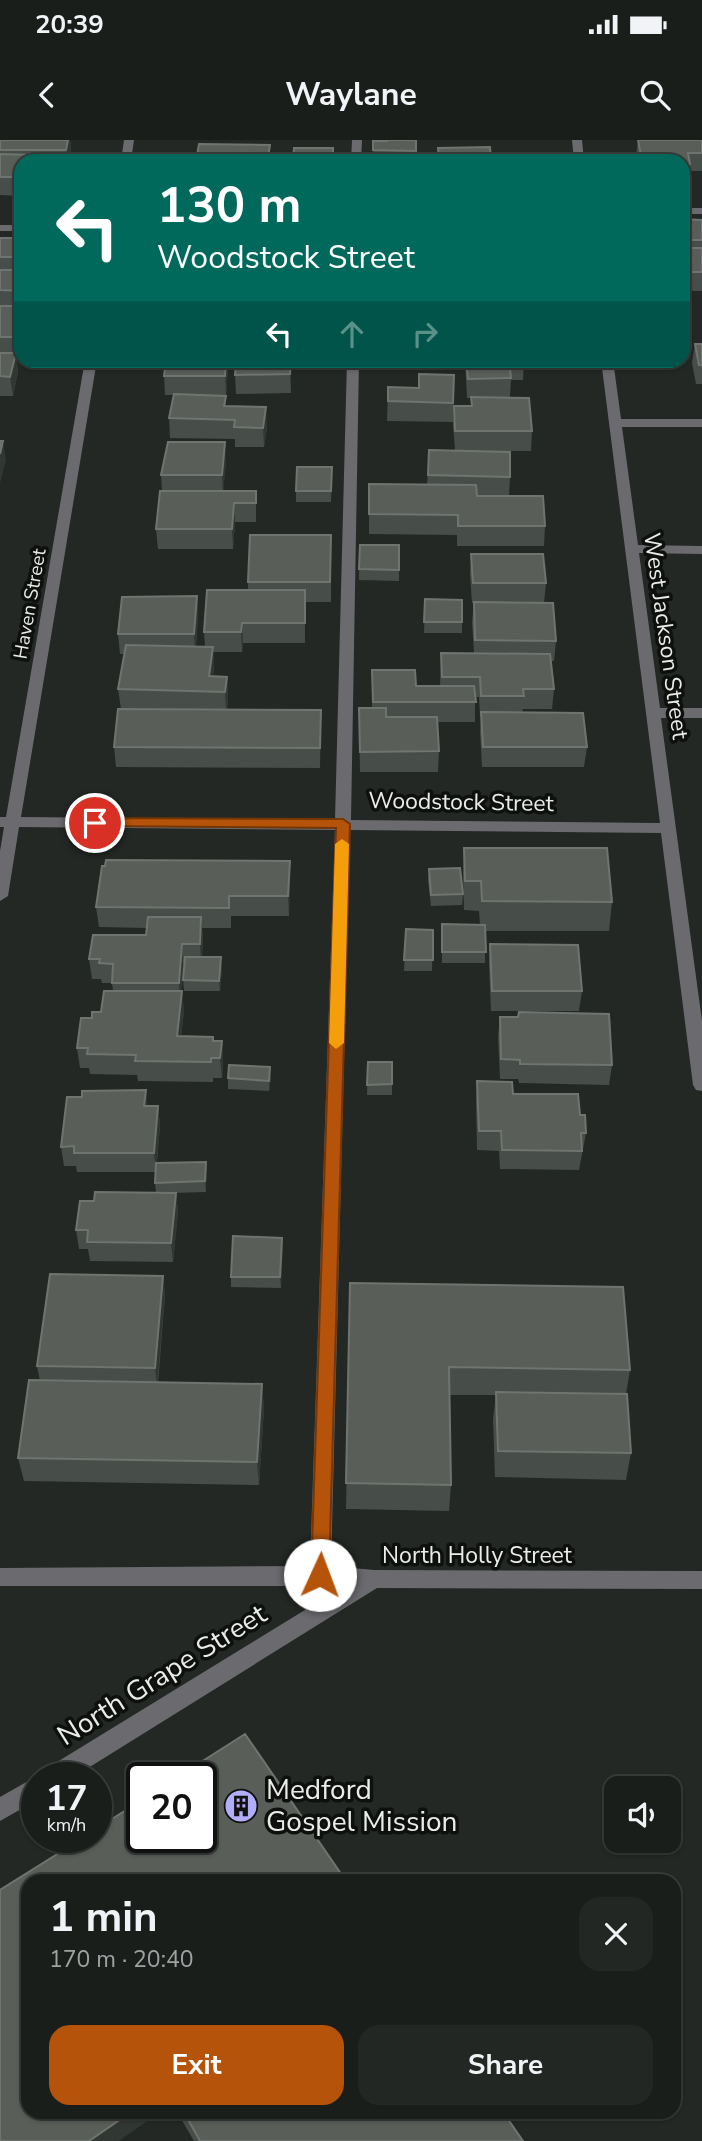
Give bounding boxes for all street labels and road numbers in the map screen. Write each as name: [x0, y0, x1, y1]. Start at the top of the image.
street label: West Jackson Street: [636, 531, 696, 742]
street label: Haven Street: [7, 546, 53, 661]
street label: Woodstock Street: [368, 785, 555, 819]
street label: North Holly Street: [382, 1540, 573, 1571]
street label: North Grape Street: [50, 1595, 274, 1755]

